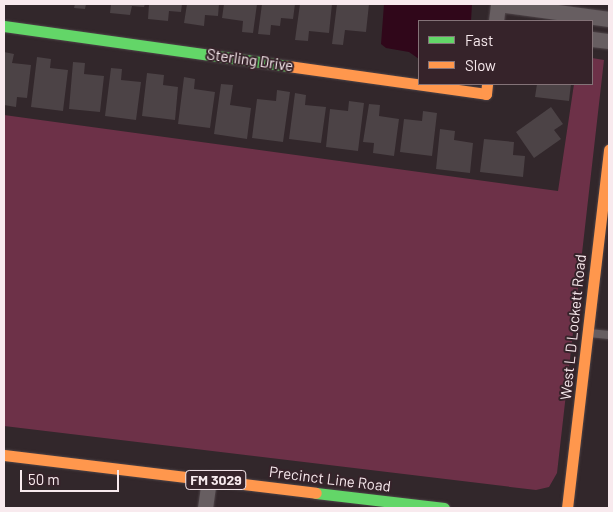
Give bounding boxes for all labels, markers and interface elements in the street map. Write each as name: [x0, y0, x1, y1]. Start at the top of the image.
legend: [418, 20, 593, 85]
text: Fast: [465, 31, 493, 49]
street label: Sterling Drive: [206, 45, 294, 75]
text: Slow: [465, 56, 496, 74]
street label: West L D Lockett Road: [556, 253, 590, 401]
scale bar: [22, 460, 121, 492]
street label: Precinct Line Road: [268, 463, 392, 495]
road number: FM 3029: [185, 468, 247, 492]
text: 50 m: [28, 470, 60, 488]

